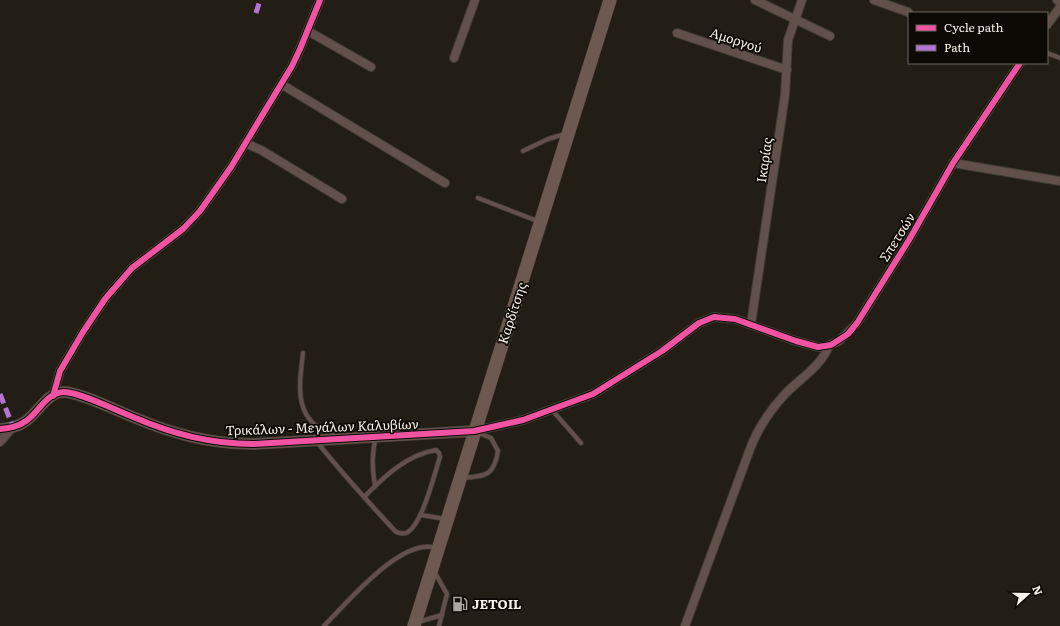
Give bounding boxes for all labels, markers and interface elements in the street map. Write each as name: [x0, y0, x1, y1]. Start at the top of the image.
legend: [908, 12, 1048, 64]
text: Cycle path: [944, 18, 1004, 36]
street label: Αμοργού: [708, 22, 765, 57]
text: Path: [944, 38, 970, 56]
street label: Ικαρίας: [751, 136, 776, 184]
street label: Σπετσών: [874, 208, 919, 265]
street label: Καρδίτσης: [493, 279, 531, 346]
street label: Τρικάλων - Μεγάλων Καλυβίων: [225, 414, 419, 439]
north arrow: [1008, 574, 1048, 614]
text: N: [1029, 583, 1047, 597]
place label: JETOIL: [472, 594, 522, 613]
fuel station icon: JETOIL: [451, 595, 469, 613]

